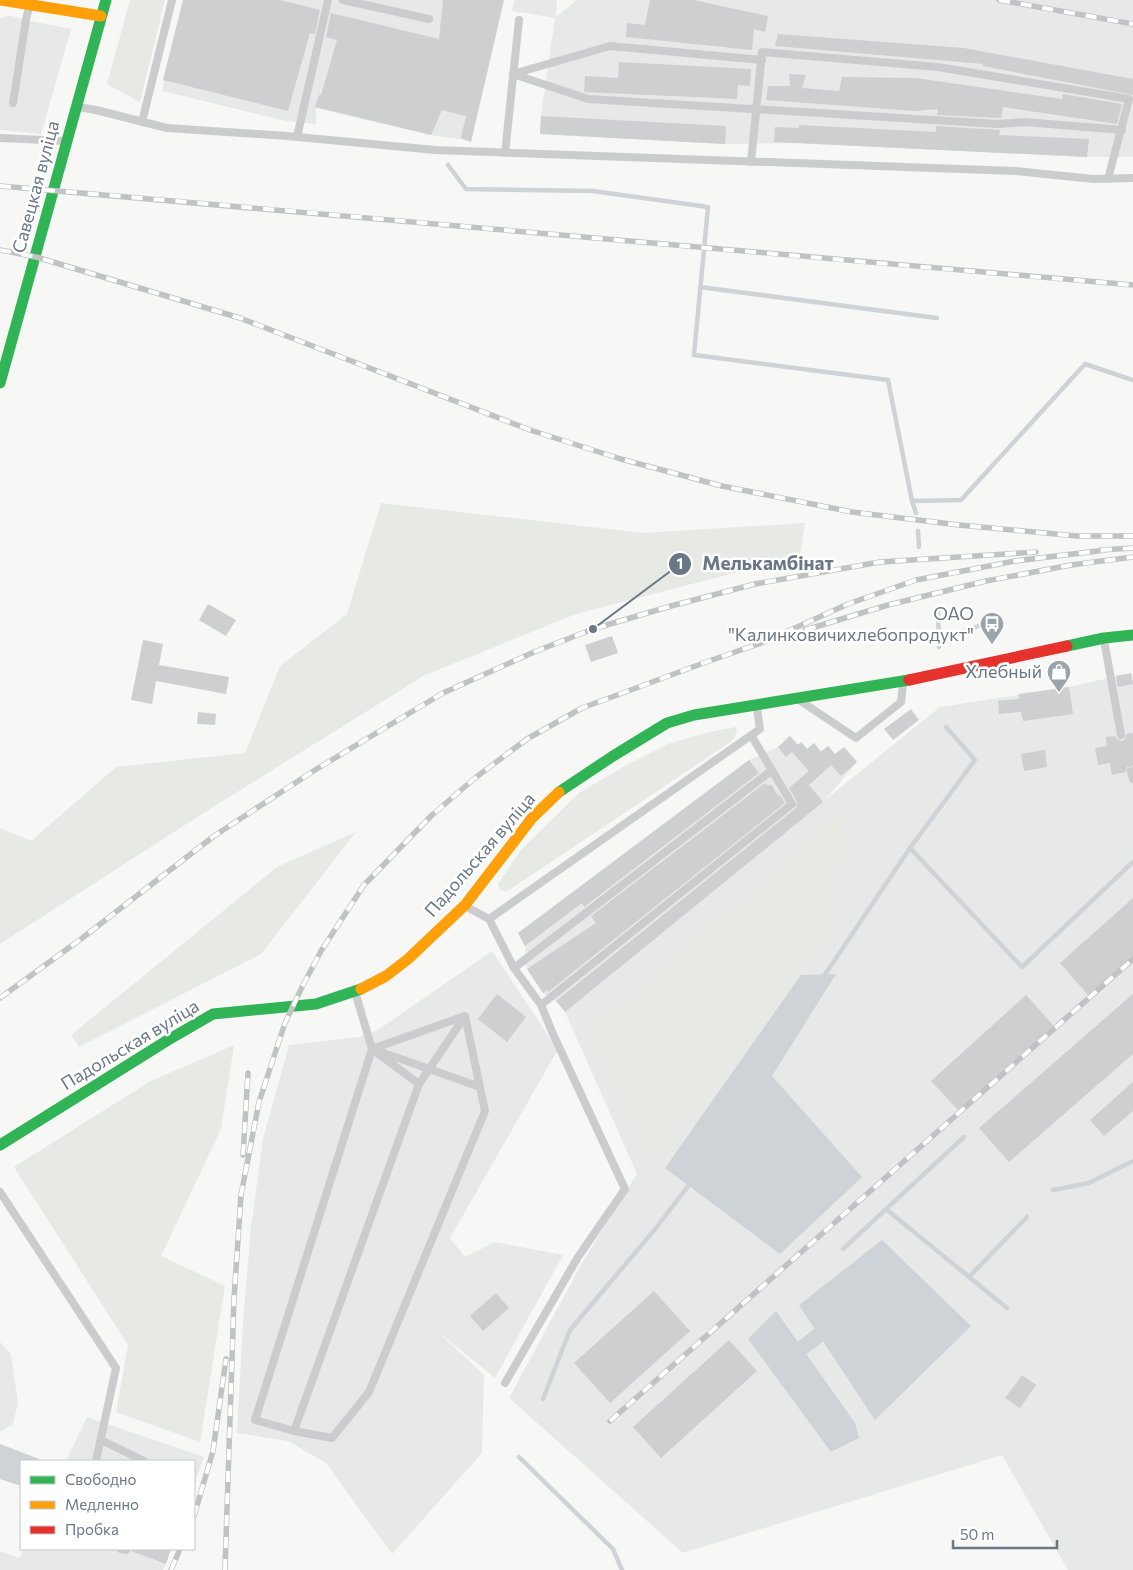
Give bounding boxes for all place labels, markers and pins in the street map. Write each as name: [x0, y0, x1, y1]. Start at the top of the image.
callout: Мелькамбінат: [667, 547, 844, 581]
place label: ОАО "Калинковичихлебопродукт": [728, 602, 974, 645]
bus stop icon: ОАО "Калинковичихлебопродукт": [979, 611, 1005, 645]
shop icon: Хлебный: [1046, 659, 1072, 693]
place label: Хлебный: [965, 660, 1042, 682]

